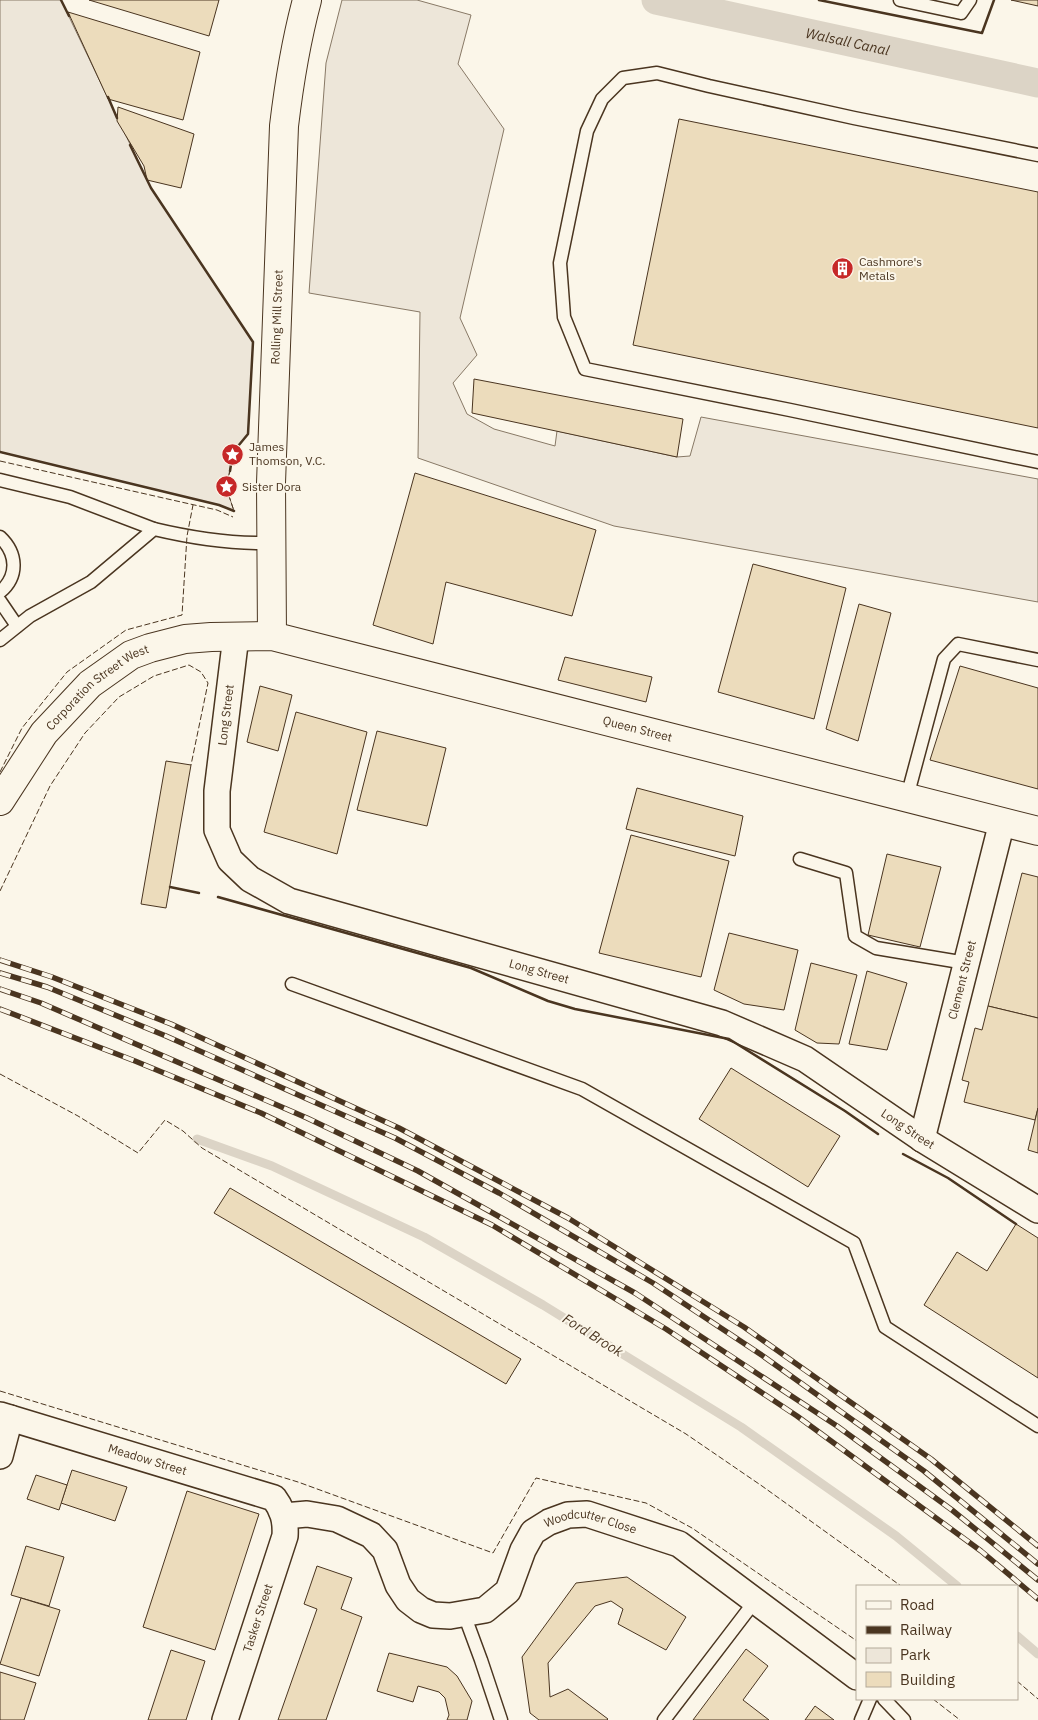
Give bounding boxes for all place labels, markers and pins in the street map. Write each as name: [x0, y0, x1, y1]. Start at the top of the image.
place label: Cashmore's Metals: [859, 254, 922, 283]
building icon: Cashmore's Metals: [831, 257, 855, 281]
place label: James Thomson, V.C.: [249, 439, 326, 468]
place icon: James Thomson, V.C.: [221, 442, 245, 466]
place icon: Sister Dora: [214, 475, 238, 499]
place label: Sister Dora: [242, 479, 302, 494]

